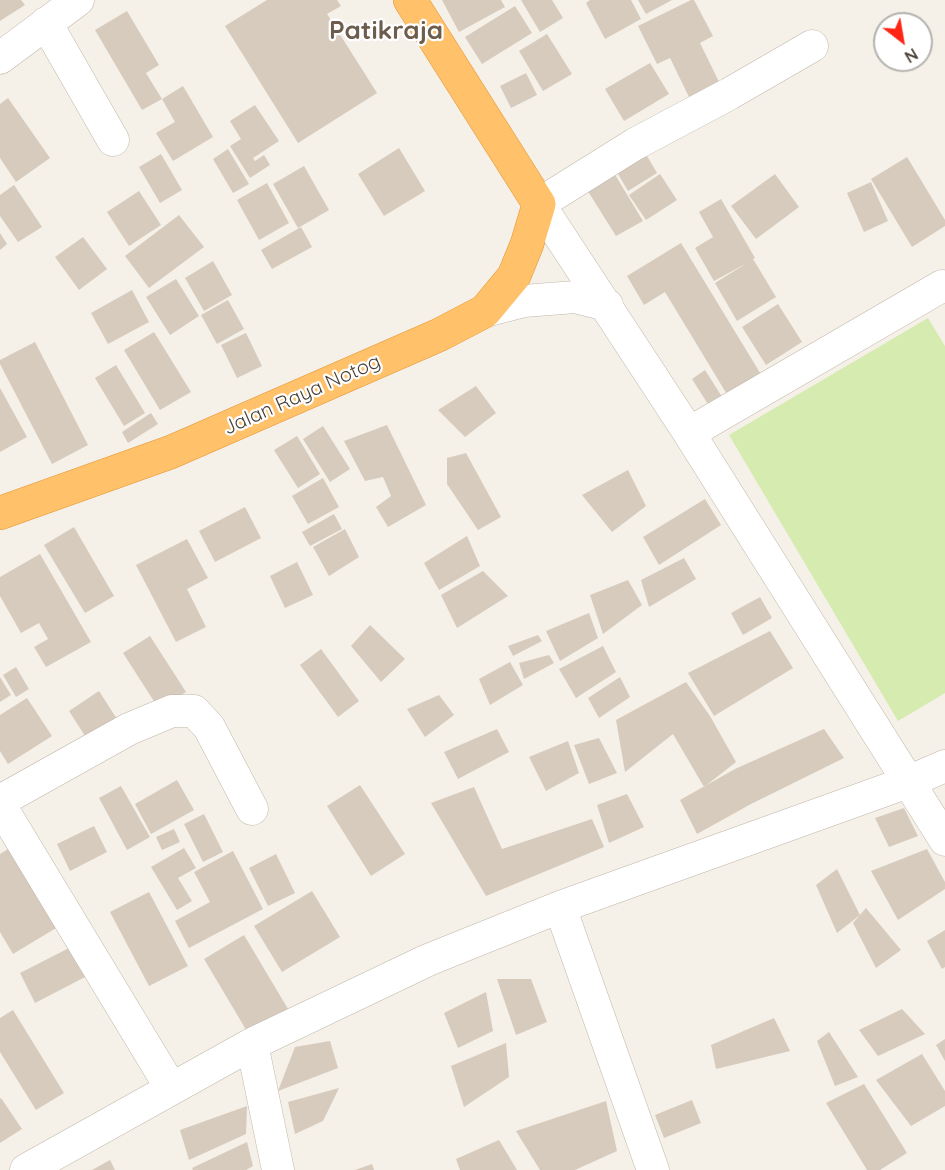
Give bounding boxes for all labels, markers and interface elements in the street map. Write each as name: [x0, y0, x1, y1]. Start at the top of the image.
north arrow: [873, 12, 933, 72]
district label: Patikraja: [329, 15, 443, 47]
text: N: [901, 44, 921, 67]
street label: Jalan Raya Notog: [220, 350, 384, 440]

